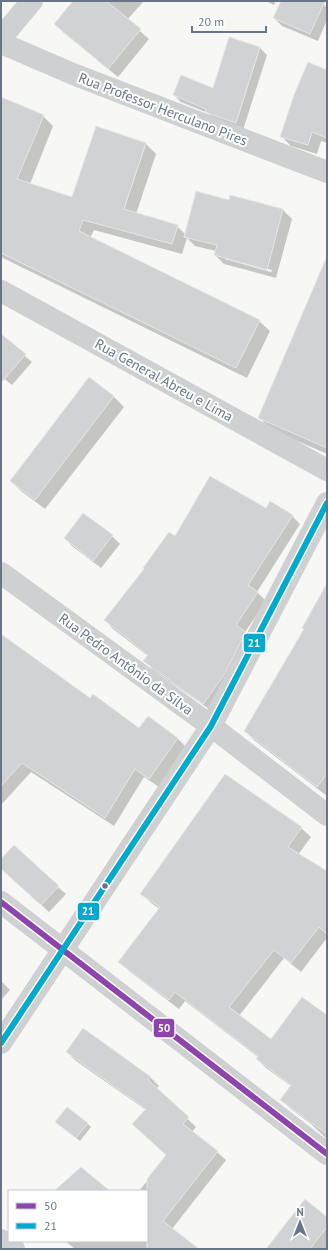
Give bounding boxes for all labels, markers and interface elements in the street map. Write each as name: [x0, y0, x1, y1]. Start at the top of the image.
scale bar: [192, 8, 266, 34]
text: 20 m: [198, 14, 224, 29]
street label: Rua Professor Herculano Pires: [76, 68, 250, 150]
street label: Rua General Abreu e Lima: [92, 335, 236, 425]
street label: Rua Pedro Antônio da Silva: [55, 609, 197, 719]
line badge: 21: [243, 633, 266, 653]
text: 21: [248, 636, 260, 650]
unlabelled marker: [100, 881, 110, 891]
line badge: 21: [77, 902, 100, 921]
text: 21: [82, 904, 94, 918]
line badge: 50: [153, 1018, 175, 1038]
text: 50: [158, 1021, 170, 1035]
legend: [8, 1190, 148, 1242]
text: 50: [44, 1198, 58, 1213]
north arrow: [280, 1202, 320, 1242]
text: N: [296, 1205, 304, 1219]
text: 21: [44, 1218, 57, 1233]

